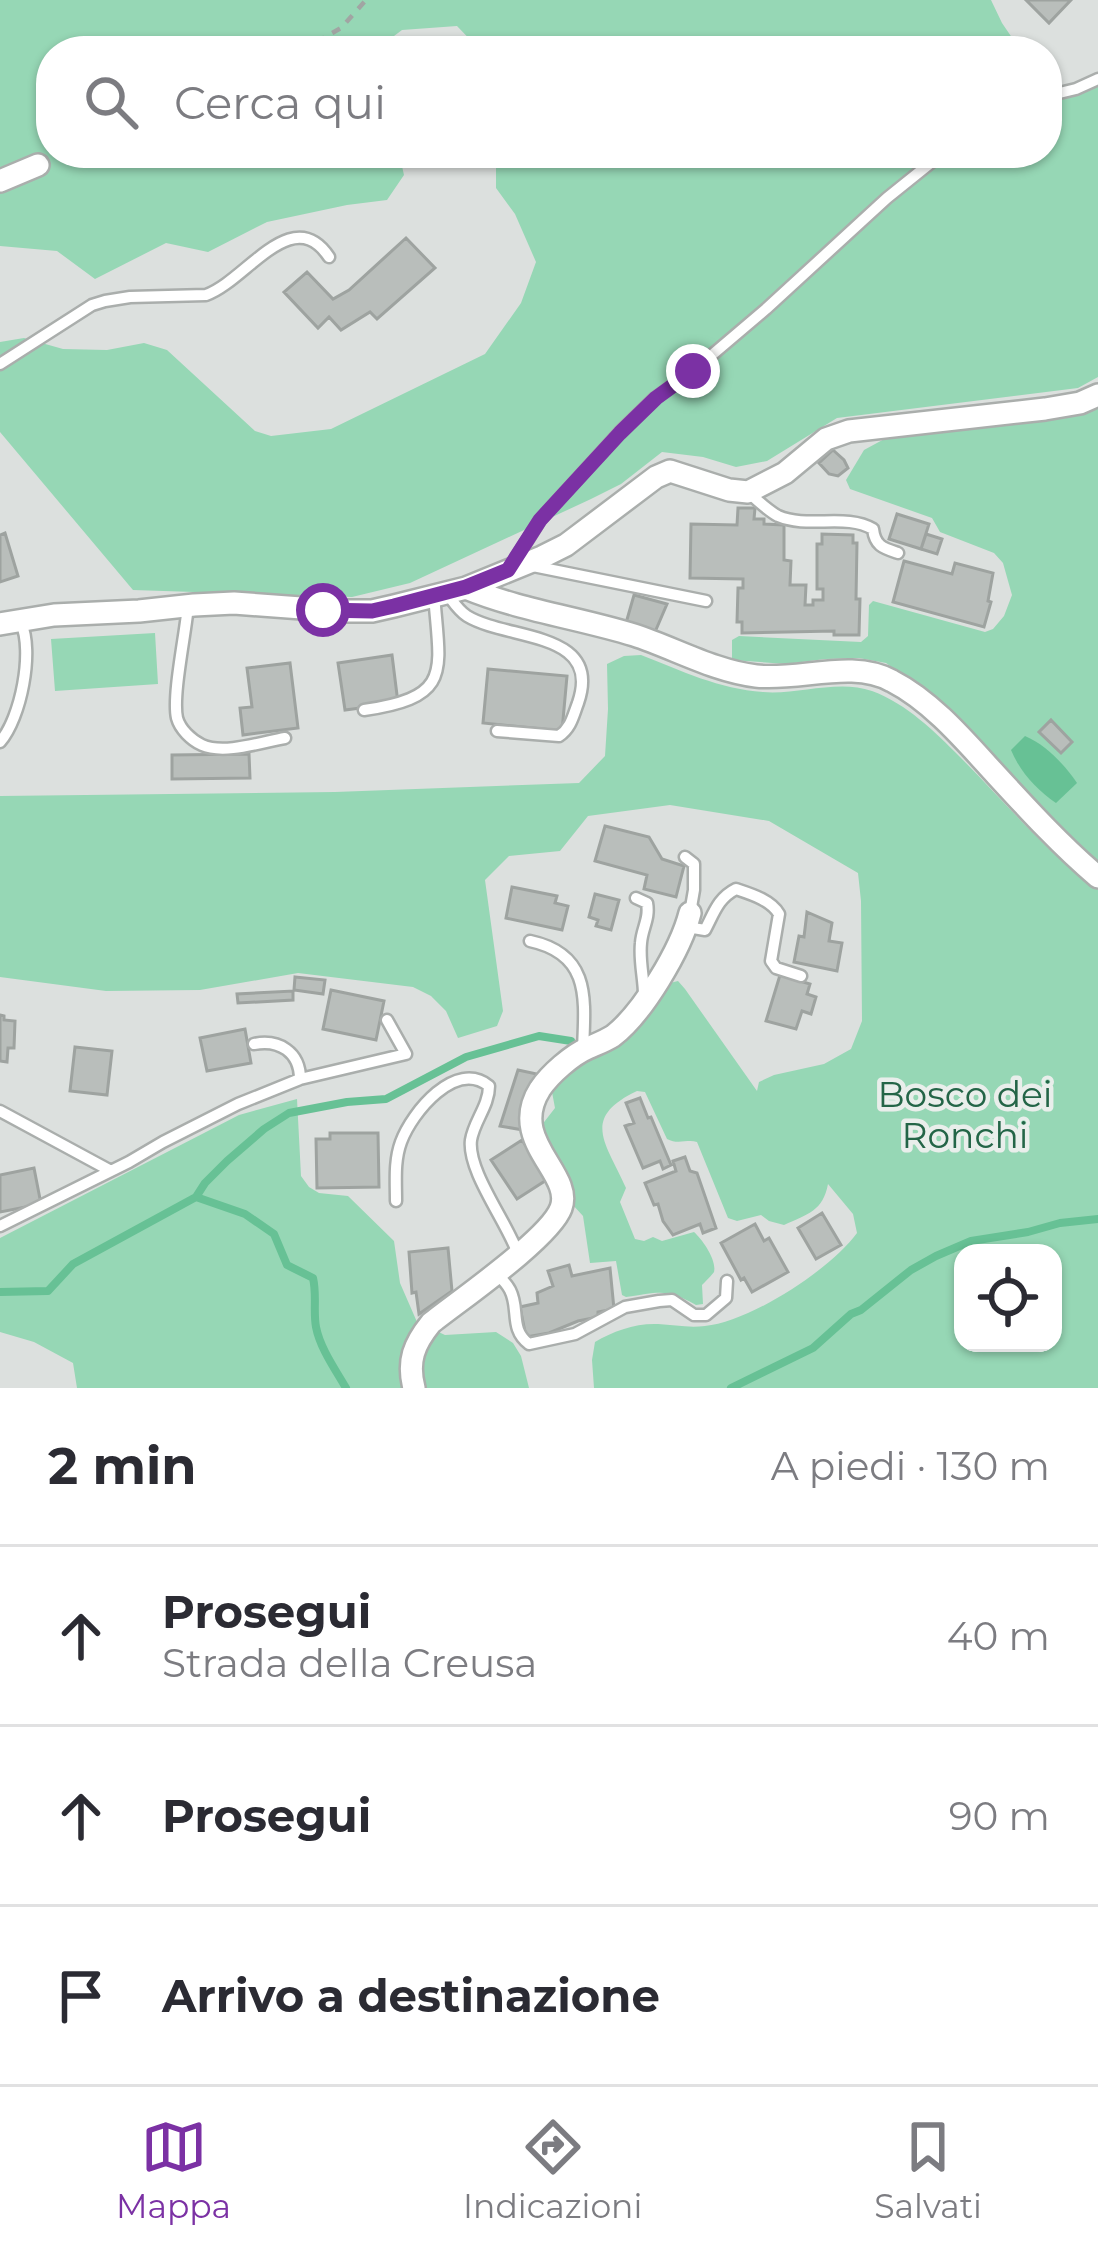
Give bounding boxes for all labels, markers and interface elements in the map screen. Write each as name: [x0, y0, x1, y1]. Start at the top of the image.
search box: [36, 36, 1062, 168]
icon: search: [78, 69, 144, 135]
text: Cerca qui: [174, 75, 386, 130]
route end: [666, 344, 720, 398]
route start: [296, 583, 350, 637]
park label: Bosco dei Ronchi: [877, 1072, 1053, 1157]
map controls: [954, 1244, 1062, 1352]
button: locate: [954, 1244, 1062, 1352]
text: 2 min: [48, 1435, 197, 1497]
text: A piedi · 130 m: [771, 1442, 1050, 1490]
text: Prosegui: [162, 1584, 371, 1639]
icon: ahead: [48, 1603, 114, 1669]
text: 40 m: [947, 1612, 1050, 1660]
text: Strada della Creusa: [162, 1639, 537, 1687]
icon: ahead: [48, 1783, 114, 1849]
text: Prosegui: [162, 1788, 371, 1843]
text: 90 m: [949, 1792, 1050, 1840]
icon: arrive: [48, 1963, 114, 2029]
text: Arrivo a destinazione: [162, 1968, 660, 2023]
tab: Mappa: [116, 2114, 231, 2226]
tab: Indicazioni: [463, 2114, 642, 2226]
tab: Salvati: [874, 2114, 982, 2226]

